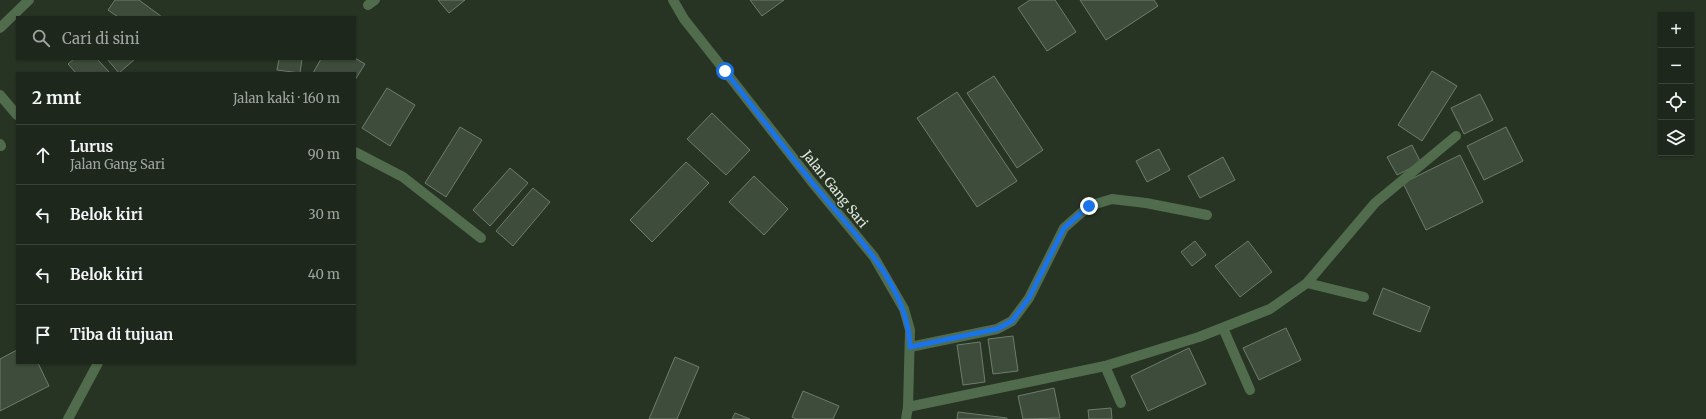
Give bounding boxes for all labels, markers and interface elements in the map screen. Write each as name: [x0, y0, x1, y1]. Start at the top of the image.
map controls: [1658, 12, 1694, 156]
button: +: [1658, 12, 1694, 48]
search box: [16, 16, 356, 60]
icon: search: [30, 27, 52, 49]
text: Cari di sini: [62, 29, 140, 48]
button: −: [1658, 48, 1694, 84]
route start: [716, 62, 734, 80]
button: locate: [1658, 84, 1694, 120]
text: 2 mnt: [32, 87, 81, 109]
text: Jalan kaki · 160 m: [233, 90, 340, 107]
button: layers: [1658, 120, 1694, 156]
text: Lurus: [70, 137, 113, 156]
icon: ahead: [32, 144, 54, 166]
text: 90 m: [308, 146, 340, 163]
street label: Jalan Gang Sari: [798, 146, 871, 231]
text: Jalan Gang Sari: [70, 156, 165, 173]
route end: [1080, 197, 1098, 215]
icon: left: [32, 204, 54, 226]
text: Belok kiri: [70, 205, 143, 224]
text: 30 m: [308, 206, 340, 223]
icon: left: [32, 264, 54, 286]
text: Belok kiri: [70, 265, 143, 284]
text: 40 m: [308, 266, 340, 283]
icon: arrive: [32, 324, 54, 346]
text: Tiba di tujuan: [70, 325, 173, 344]

